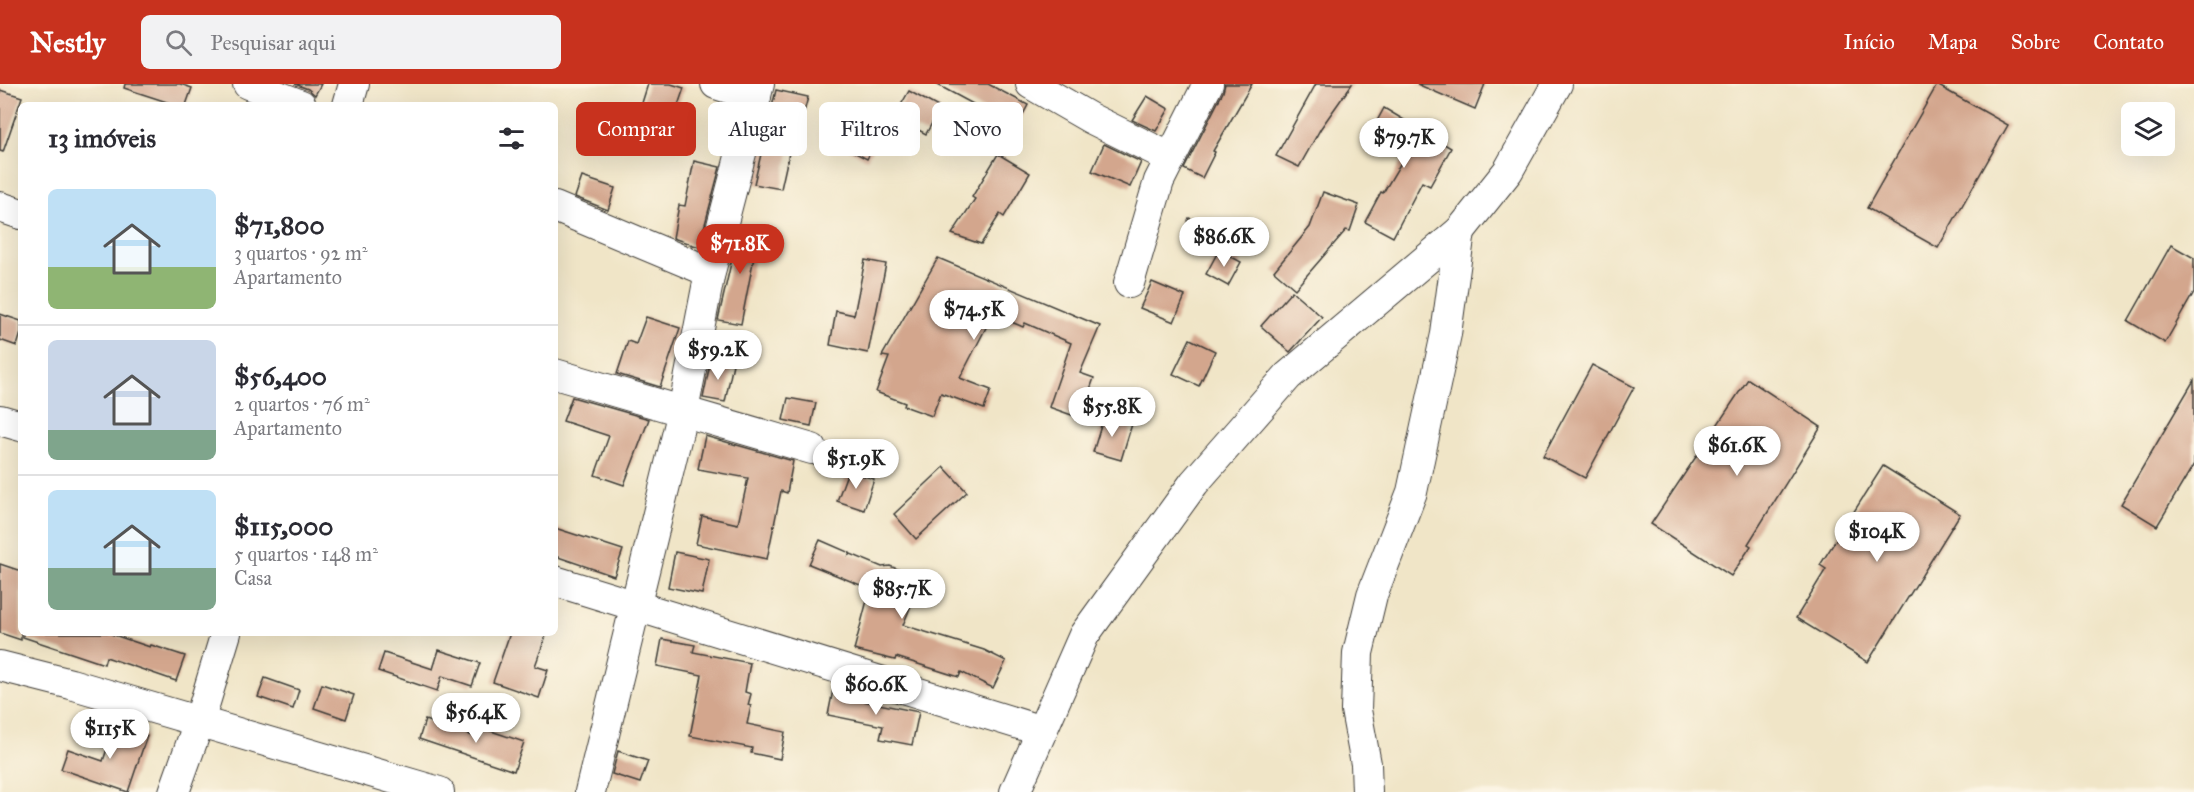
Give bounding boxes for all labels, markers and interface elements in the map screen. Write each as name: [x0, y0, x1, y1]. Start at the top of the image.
search box: [141, 15, 561, 69]
text: Nestly: [30, 25, 105, 60]
icon: search: [162, 26, 195, 59]
text: Pesquisar aqui: [210, 29, 336, 56]
text: Início: [1844, 29, 1895, 55]
text: Mapa: [1928, 29, 1978, 55]
text: Sobre: [2011, 29, 2060, 55]
text: Contato: [2093, 29, 2164, 55]
chip: Comprar: [576, 102, 696, 156]
chip: Alugar: [708, 102, 807, 156]
chip: Filtros: [819, 102, 920, 156]
chip: Novo: [932, 102, 1023, 156]
map controls: [2121, 102, 2175, 156]
button: layers: [2121, 102, 2175, 156]
pin: $79.7K: [1355, 118, 1453, 169]
text: 13 imóveis: [48, 122, 156, 154]
icon: filters: [495, 122, 528, 155]
text: $79.7K: [1373, 125, 1435, 149]
text: $71,800: [234, 209, 325, 241]
icon: home: [96, 213, 168, 285]
pin: $86.6K: [1175, 217, 1273, 268]
pin: $71.8K: [691, 224, 789, 275]
text: $86.6K: [1193, 224, 1255, 248]
text: $71.8K: [710, 231, 770, 255]
text: 3 quartos · 92 m²: [234, 241, 368, 265]
text: Apartamento: [234, 265, 342, 289]
pin: $74.5K: [925, 290, 1023, 341]
text: $74.5K: [943, 297, 1005, 321]
pin: $59.2K: [669, 330, 767, 381]
text: $59.2K: [688, 337, 748, 361]
text: $56,400: [234, 360, 327, 392]
icon: home: [96, 364, 168, 436]
pin: $55.8K: [1063, 387, 1161, 438]
text: 2 quartos · 76 m²: [234, 392, 370, 416]
text: $55.8K: [1082, 394, 1142, 418]
text: Apartamento: [234, 416, 342, 440]
pin: $61.6K: [1688, 426, 1786, 477]
text: $61.6K: [1708, 433, 1766, 457]
pin: $51.9K: [807, 439, 905, 490]
text: $51.9K: [827, 446, 885, 470]
text: $115,000: [234, 510, 333, 542]
pin: $104K: [1835, 512, 1919, 563]
icon: home: [96, 514, 168, 586]
text: $104K: [1849, 519, 1905, 543]
text: 5 quartos · 148 m²: [234, 542, 378, 566]
text: Casa: [234, 566, 272, 590]
pin: $85.7K: [853, 569, 951, 620]
text: $85.7K: [872, 576, 932, 600]
pin: $60.6K: [827, 665, 925, 716]
text: $60.6K: [845, 672, 907, 696]
pin: $56.4K: [427, 693, 525, 744]
text: $56.4K: [445, 700, 507, 724]
pin: $115K: [68, 709, 152, 760]
text: $115K: [84, 716, 136, 740]

